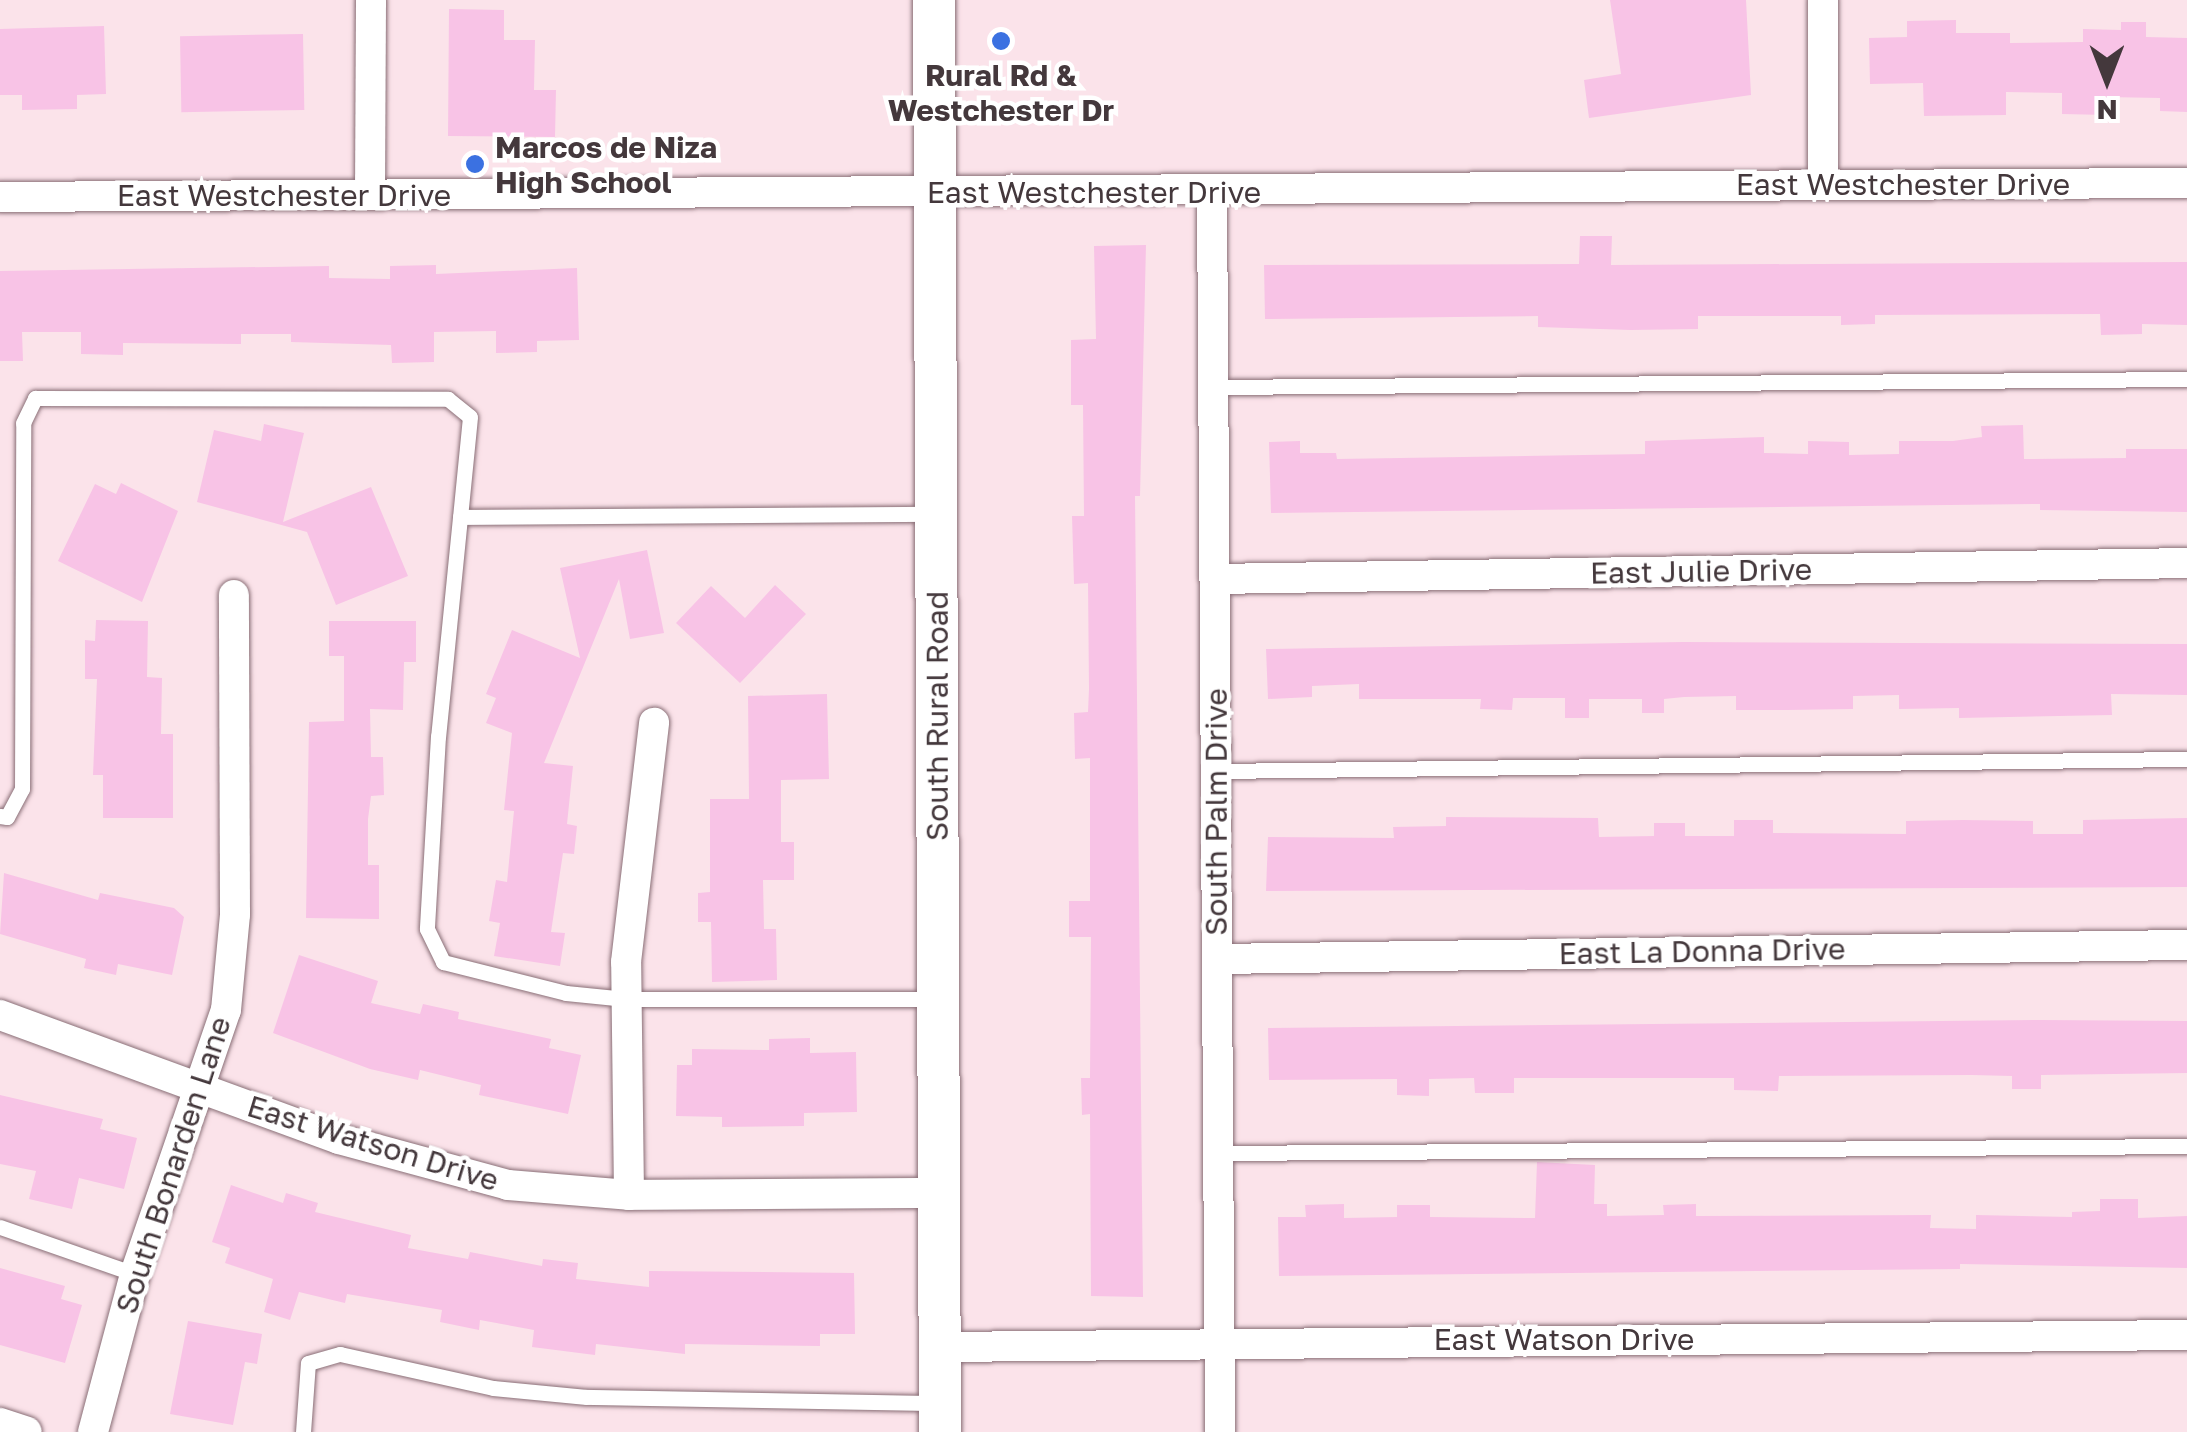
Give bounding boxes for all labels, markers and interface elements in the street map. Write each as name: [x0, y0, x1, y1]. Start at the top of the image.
marker: Rural Rd & Westchester Dr: [990, 30, 1012, 52]
north arrow: [2057, 30, 2157, 130]
place label: Rural Rd & Westchester Dr: [888, 57, 1114, 128]
text: N: [2096, 94, 2118, 127]
place label: Marcos de Niza High School: [495, 129, 717, 200]
marker: Marcos de Niza High School: [464, 153, 486, 175]
street label: East Westchester Drive: [1736, 166, 2070, 202]
street label: East Westchester Drive: [927, 174, 1261, 210]
street label: East Westchester Drive: [117, 177, 451, 213]
street label: East Julie Drive: [1590, 551, 1812, 591]
street label: South Rural Road: [919, 591, 955, 841]
street label: South Palm Drive: [1198, 688, 1234, 936]
street label: East La Donna Drive: [1558, 930, 1846, 972]
street label: South Bonarden Lane: [108, 1012, 238, 1318]
street label: East Watson Drive: [243, 1088, 503, 1198]
street label: East Watson Drive: [1434, 1321, 1694, 1357]

